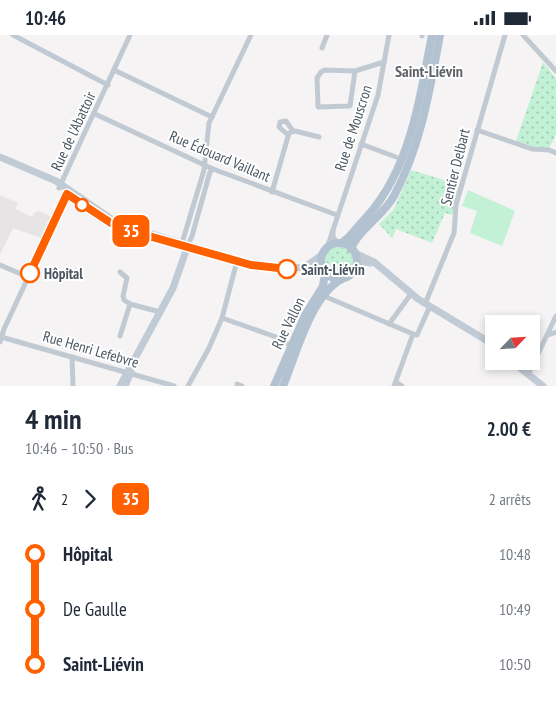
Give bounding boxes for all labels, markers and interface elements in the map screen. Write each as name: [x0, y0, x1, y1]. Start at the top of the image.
text: 10:46: [25, 6, 66, 30]
district label: Saint-Liévin: [395, 61, 463, 81]
street label: Rue de Mouscron: [330, 83, 376, 173]
street label: Rue de l'Abattoir: [46, 88, 100, 174]
street label: Rue Édouard Vaillant: [167, 126, 273, 186]
street label: Sentier Delbart: [436, 126, 474, 208]
unlabelled marker: [75, 198, 89, 212]
line badge: 35: [108, 215, 154, 247]
text: 35: [122, 219, 140, 242]
marker: Saint-Liévin: [277, 259, 297, 279]
place label: Saint-Liévin: [301, 260, 365, 279]
marker: Hôpital: [20, 263, 40, 283]
place label: Hôpital: [44, 264, 83, 283]
street label: Rue Vallon: [267, 294, 309, 352]
north arrow: [485, 315, 540, 370]
map controls: [485, 315, 540, 370]
street label: Rue Henri Lefebvre: [41, 326, 141, 372]
text: 4 min: [25, 400, 82, 437]
text: 2.00 €: [487, 417, 531, 441]
text: 10:46 – 10:50 · Bus: [25, 438, 133, 458]
icon: walk: [25, 485, 53, 513]
icon: forward: [76, 485, 104, 513]
text: 35: [122, 487, 139, 510]
text: 2: [61, 489, 68, 509]
text: 2 arrêts: [489, 489, 531, 509]
text: Hôpital: [63, 542, 112, 566]
text: 10:48: [499, 544, 531, 564]
text: De Gaulle: [63, 597, 127, 621]
text: 10:49: [499, 599, 531, 619]
text: Saint-Liévin: [63, 652, 144, 676]
text: 10:50: [499, 654, 531, 674]

